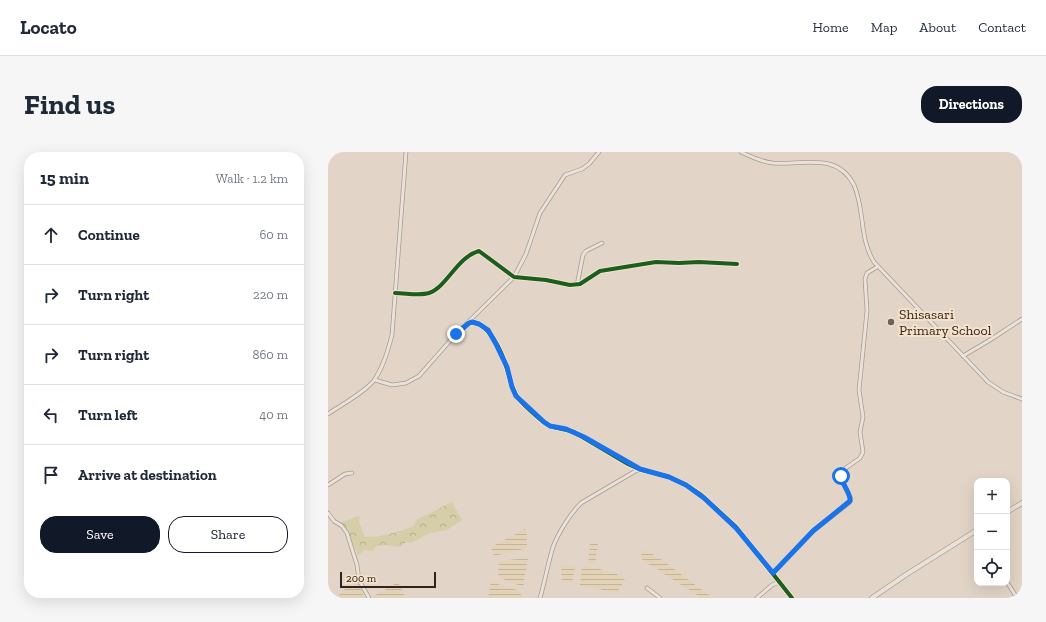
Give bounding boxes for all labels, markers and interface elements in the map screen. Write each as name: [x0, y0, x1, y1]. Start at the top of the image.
text: Locato: [20, 16, 77, 39]
text: Home: [813, 19, 849, 36]
text: Map: [871, 19, 897, 36]
text: About: [919, 19, 956, 36]
text: Contact: [978, 19, 1026, 36]
button: Directions: [921, 86, 1022, 123]
text: Find us: [24, 88, 115, 121]
text: 15 min: [40, 168, 89, 188]
text: Walk · 1.2 km: [216, 171, 288, 186]
icon: ahead: [40, 224, 62, 246]
text: Continue: [78, 226, 140, 244]
text: 60 m: [259, 227, 288, 242]
icon: right: [40, 284, 62, 306]
text: Turn right: [78, 286, 149, 304]
text: 220 m: [253, 287, 288, 302]
place label: Shisasari Primary School: [899, 306, 992, 339]
marker: Shisasari Primary School: [886, 317, 896, 327]
route end: [447, 325, 465, 343]
icon: right: [40, 344, 62, 366]
text: Turn right: [78, 346, 149, 364]
text: 860 m: [252, 347, 288, 362]
icon: left: [40, 404, 62, 426]
text: Turn left: [78, 406, 138, 424]
text: 40 m: [259, 407, 288, 422]
icon: arrive: [40, 464, 62, 486]
text: Arrive at destination: [78, 466, 217, 484]
route start: [832, 467, 850, 485]
map controls: [974, 478, 1010, 586]
button: +: [974, 478, 1010, 514]
button: −: [974, 514, 1010, 550]
button: Save: [40, 516, 160, 553]
button: Share: [168, 516, 288, 553]
button: locate: [974, 550, 1010, 586]
scale bar: [340, 570, 436, 589]
text: 200 m: [346, 572, 376, 585]

